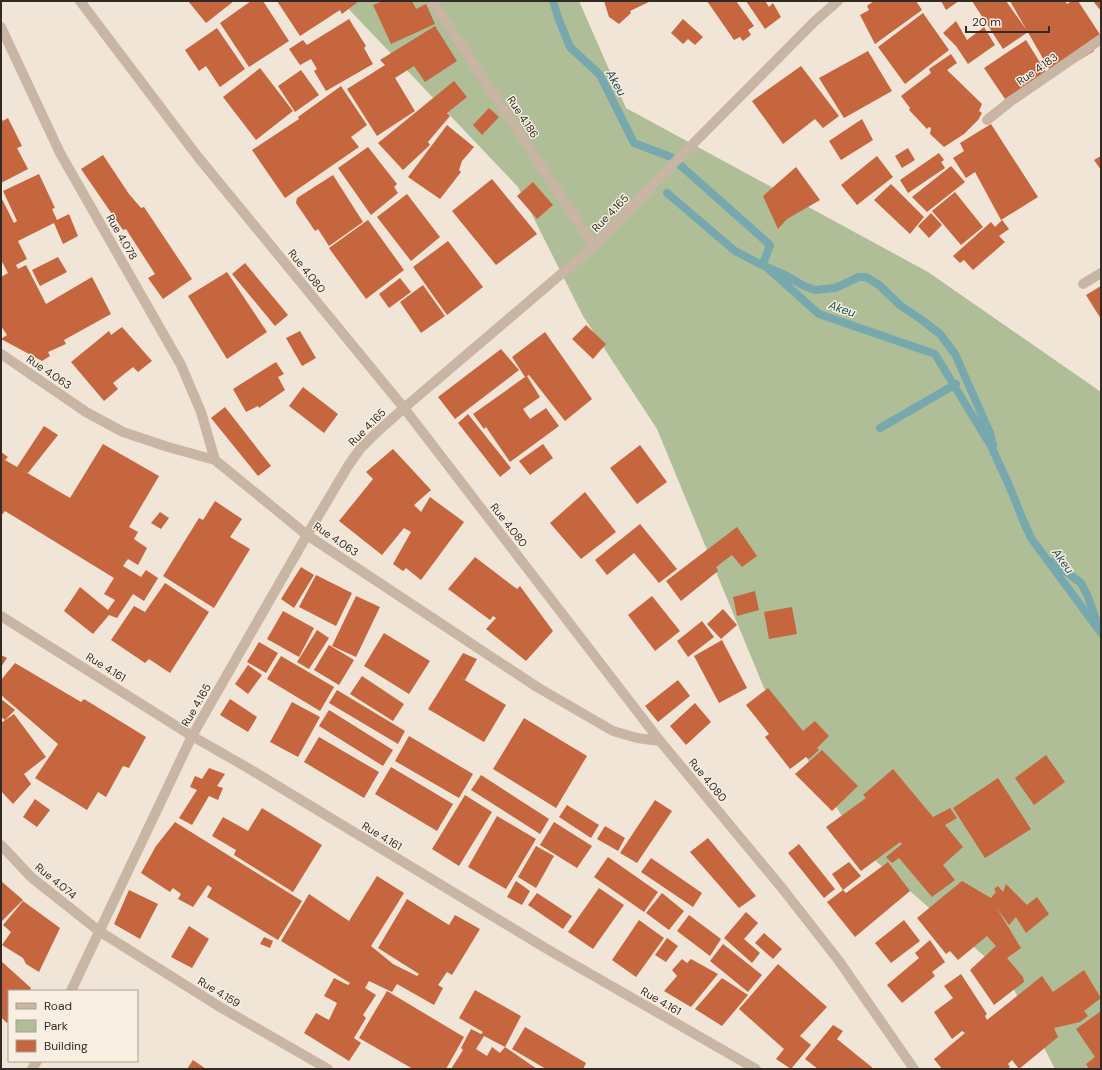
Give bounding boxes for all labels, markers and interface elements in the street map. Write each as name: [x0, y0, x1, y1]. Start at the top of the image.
scale bar: [966, 8, 1049, 34]
text: 20 m: [972, 14, 1001, 30]
street label: Rue 4.183: [1014, 50, 1060, 88]
water label: Akeu: [602, 66, 630, 99]
street label: Rue 4.186: [504, 93, 542, 141]
street label: Rue 4.165: [588, 191, 632, 235]
street label: Rue 4.078: [103, 212, 141, 262]
street label: Rue 4.080: [285, 246, 329, 296]
water label: Akeu: [825, 297, 858, 321]
street label: Rue 4.063: [24, 352, 74, 392]
street label: Rue 4.165: [345, 405, 389, 449]
street label: Rue 4.080: [487, 500, 531, 550]
street label: Rue 4.063: [311, 519, 361, 559]
water label: Akeu: [1048, 544, 1078, 577]
street label: Rue 4.161: [83, 649, 129, 685]
street label: Rue 4.165: [178, 681, 214, 729]
street label: Rue 4.080: [686, 756, 730, 804]
street label: Rue 4.161: [359, 819, 405, 853]
street label: Rue 4.074: [32, 860, 80, 902]
street label: Rue 4.159: [195, 974, 243, 1010]
street label: Rue 4.161: [638, 984, 684, 1018]
legend: [8, 990, 138, 1062]
text: Road: [44, 998, 72, 1014]
text: Park: [44, 1018, 68, 1034]
text: Building: [44, 1038, 88, 1054]

